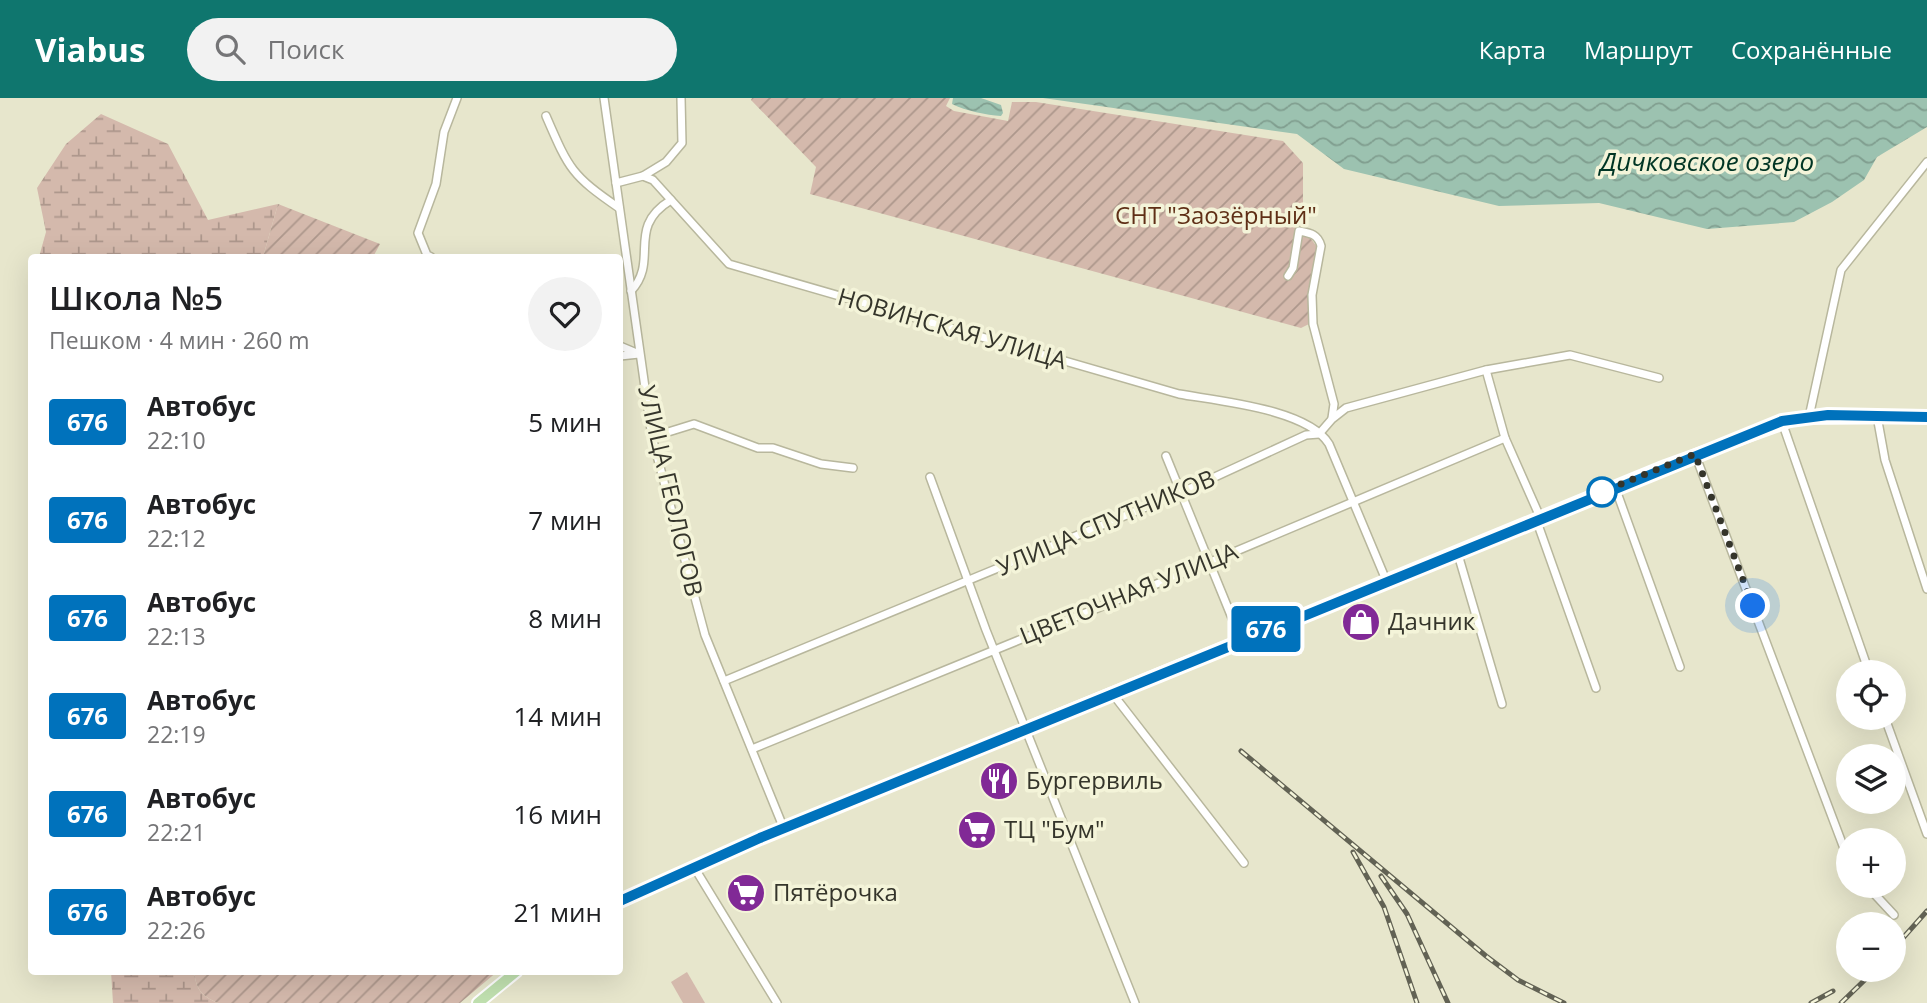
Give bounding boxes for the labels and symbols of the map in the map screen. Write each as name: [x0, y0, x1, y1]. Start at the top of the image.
water label: Дичковское озеро: [1597, 143, 1814, 179]
park label: СНТ "Заозёрный": [1115, 198, 1317, 231]
street label: НОВИНСКАЯ УЛИЦА: [834, 279, 1072, 376]
street label: УЛИЦА ГЕОЛОГОВ: [631, 382, 712, 599]
street label: УЛИЦА СПУТНИКОВ: [991, 461, 1220, 583]
unlabelled marker: [1587, 477, 1617, 507]
street label: ЦВЕТОЧНАЯ УЛИЦА: [1015, 534, 1243, 651]
your location: [1735, 588, 1770, 623]
shop icon: Дачник: [1340, 601, 1382, 643]
place label: Дачник: [1388, 604, 1476, 637]
line badge: 676: [1226, 606, 1306, 652]
restaurant icon: Бургервиль: [978, 760, 1020, 802]
place label: Бургервиль: [1026, 763, 1163, 796]
supermarket icon: ТЦ "Бум": [956, 809, 998, 851]
place label: ТЦ "Бум": [1004, 812, 1105, 845]
supermarket icon: Пятёрочка: [725, 872, 767, 914]
place label: Пятёрочка: [773, 875, 898, 908]

